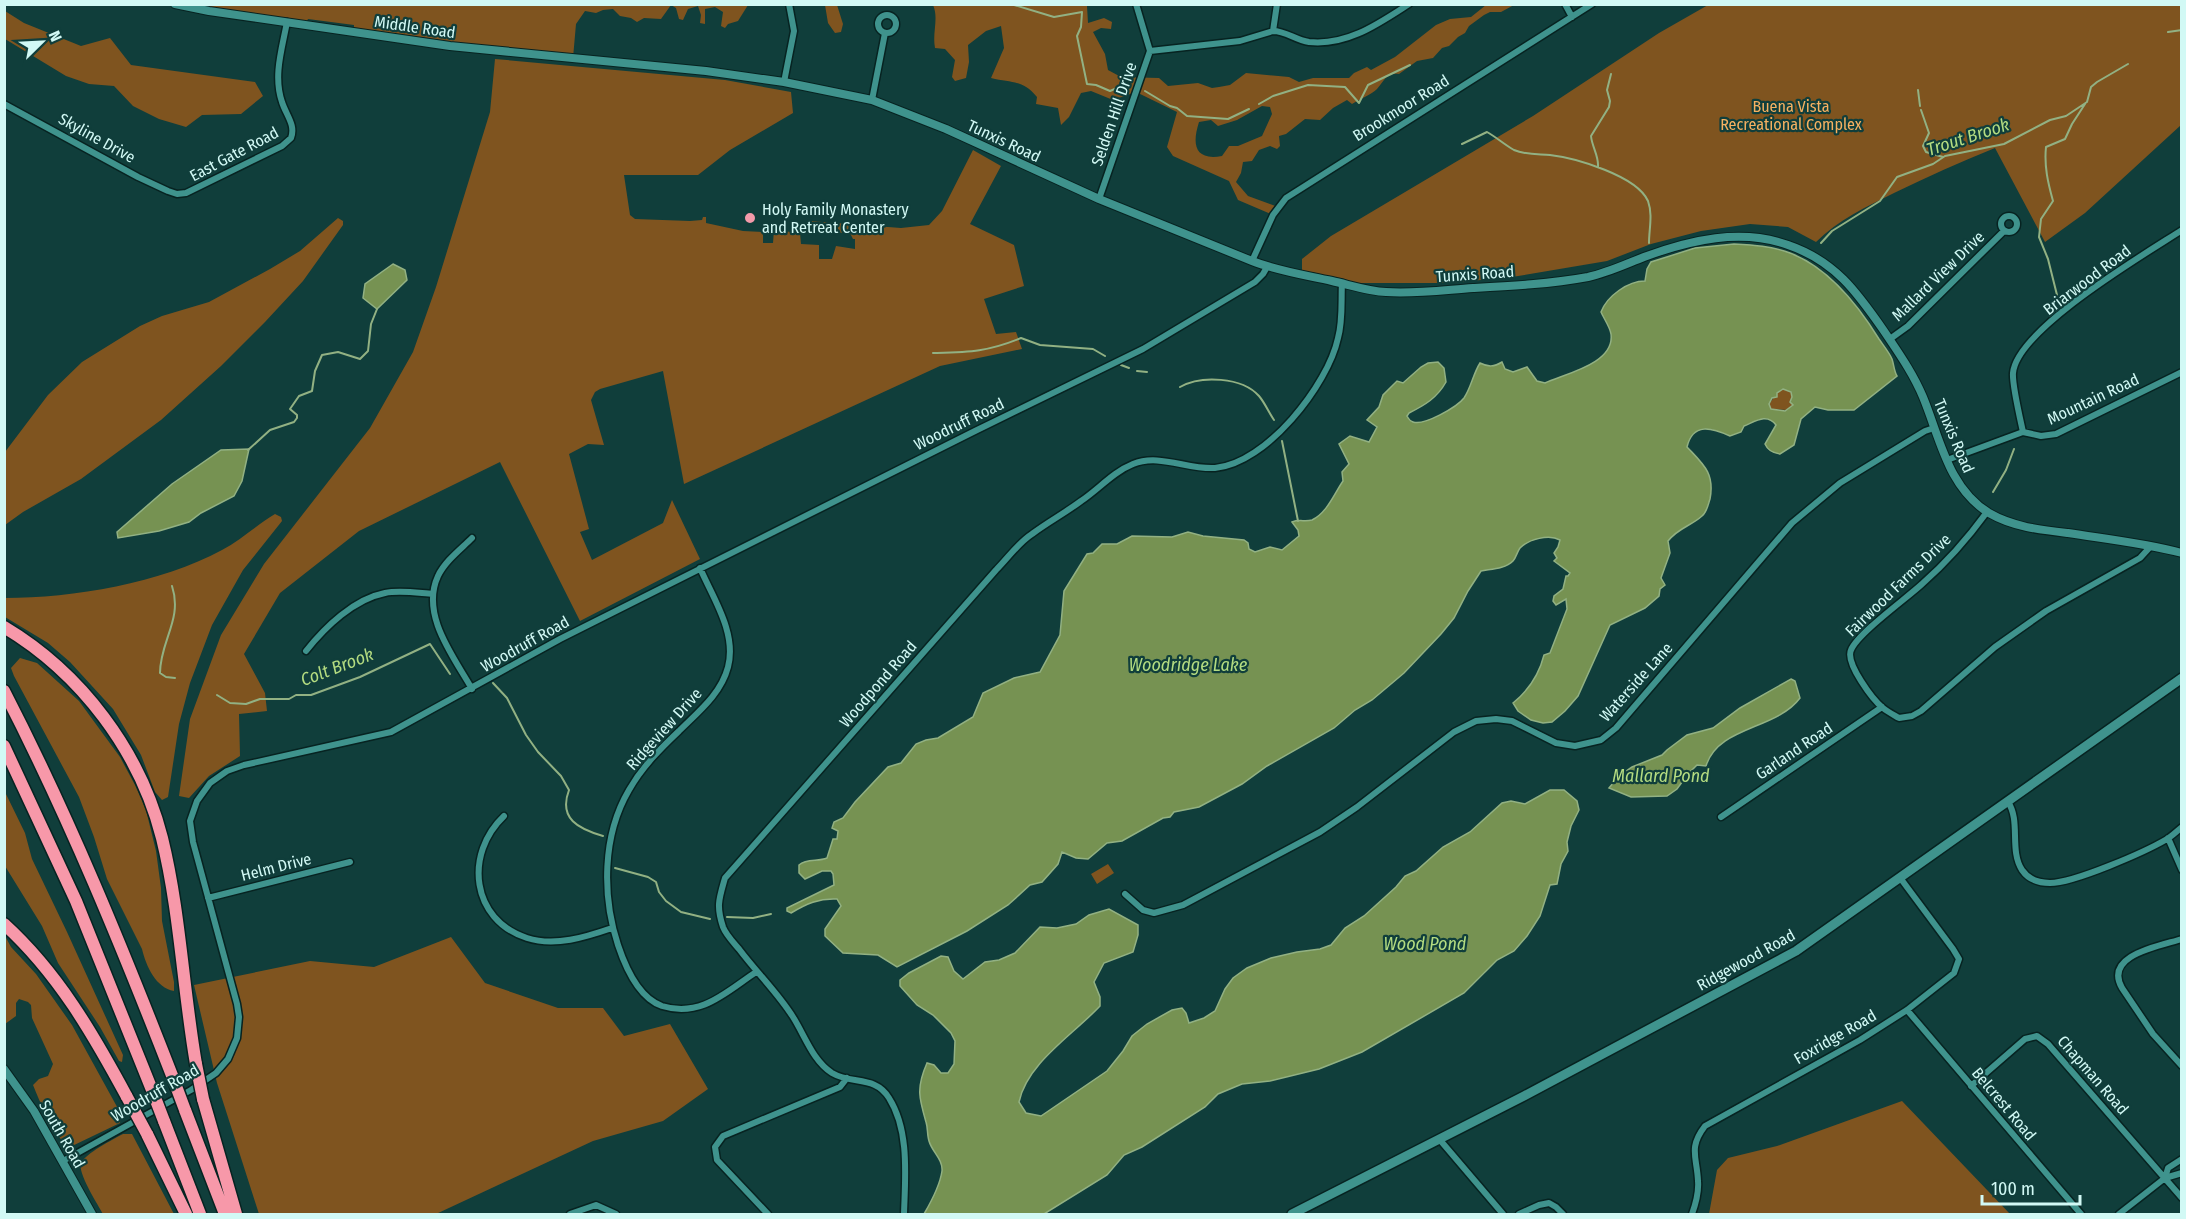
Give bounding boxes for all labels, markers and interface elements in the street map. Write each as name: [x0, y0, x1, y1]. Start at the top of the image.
north arrow: [12, 12, 72, 72]
street label: Middle Road: [373, 12, 457, 42]
text: N: [45, 28, 66, 44]
street label: Selden Hill Drive: [1087, 60, 1141, 168]
street label: Brookmoor Road: [1349, 71, 1453, 145]
park label: Buena Vista Recreational Complex: [1720, 97, 1862, 134]
street label: Skyline Drive: [55, 109, 139, 167]
water label: Trout Brook: [1924, 113, 2012, 161]
street label: Tunxis Road: [964, 116, 1044, 166]
street label: East Gate Road: [186, 123, 282, 185]
place label: Holy Family Monastery and Retreat Center: [762, 200, 910, 237]
marker: Holy Family Monastery and Retreat Center: [743, 211, 757, 225]
street label: Mallard View Drive: [1888, 227, 1988, 325]
street label: Briarwood Road: [2040, 241, 2134, 319]
street label: Tunxis Road: [1435, 262, 1515, 286]
street label: Mountain Road: [2044, 369, 2142, 429]
street label: Woodruff Road: [911, 394, 1007, 454]
street label: Tunxis Road: [1930, 396, 1978, 476]
street label: Fairwood Farms Drive: [1841, 530, 1955, 640]
street label: Woodruff Road: [478, 612, 572, 676]
street label: Woodpond Road: [835, 637, 921, 731]
street label: Waterside Lane: [1596, 638, 1677, 725]
water label: Colt Brook: [297, 643, 377, 691]
water label: Woodridge Lake: [1129, 654, 1248, 676]
street label: Ridgeview Drive: [622, 684, 706, 774]
street label: Garland Road: [1752, 718, 1836, 784]
water label: Mallard Pond: [1612, 765, 1710, 787]
street label: Helm Drive: [239, 849, 313, 885]
street label: Ridgewood Road: [1694, 925, 1798, 995]
water label: Wood Pond: [1384, 933, 1467, 955]
street label: Foxridge Road: [1790, 1006, 1880, 1068]
street label: Chapman Road: [2054, 1032, 2132, 1118]
street label: Woodruff Road: [108, 1060, 202, 1126]
street label: Belcrest Road: [1968, 1064, 2040, 1144]
street label: South Road: [35, 1097, 89, 1171]
scale bar: [1982, 1168, 2080, 1206]
text: 100 m: [1991, 1178, 2035, 1200]

